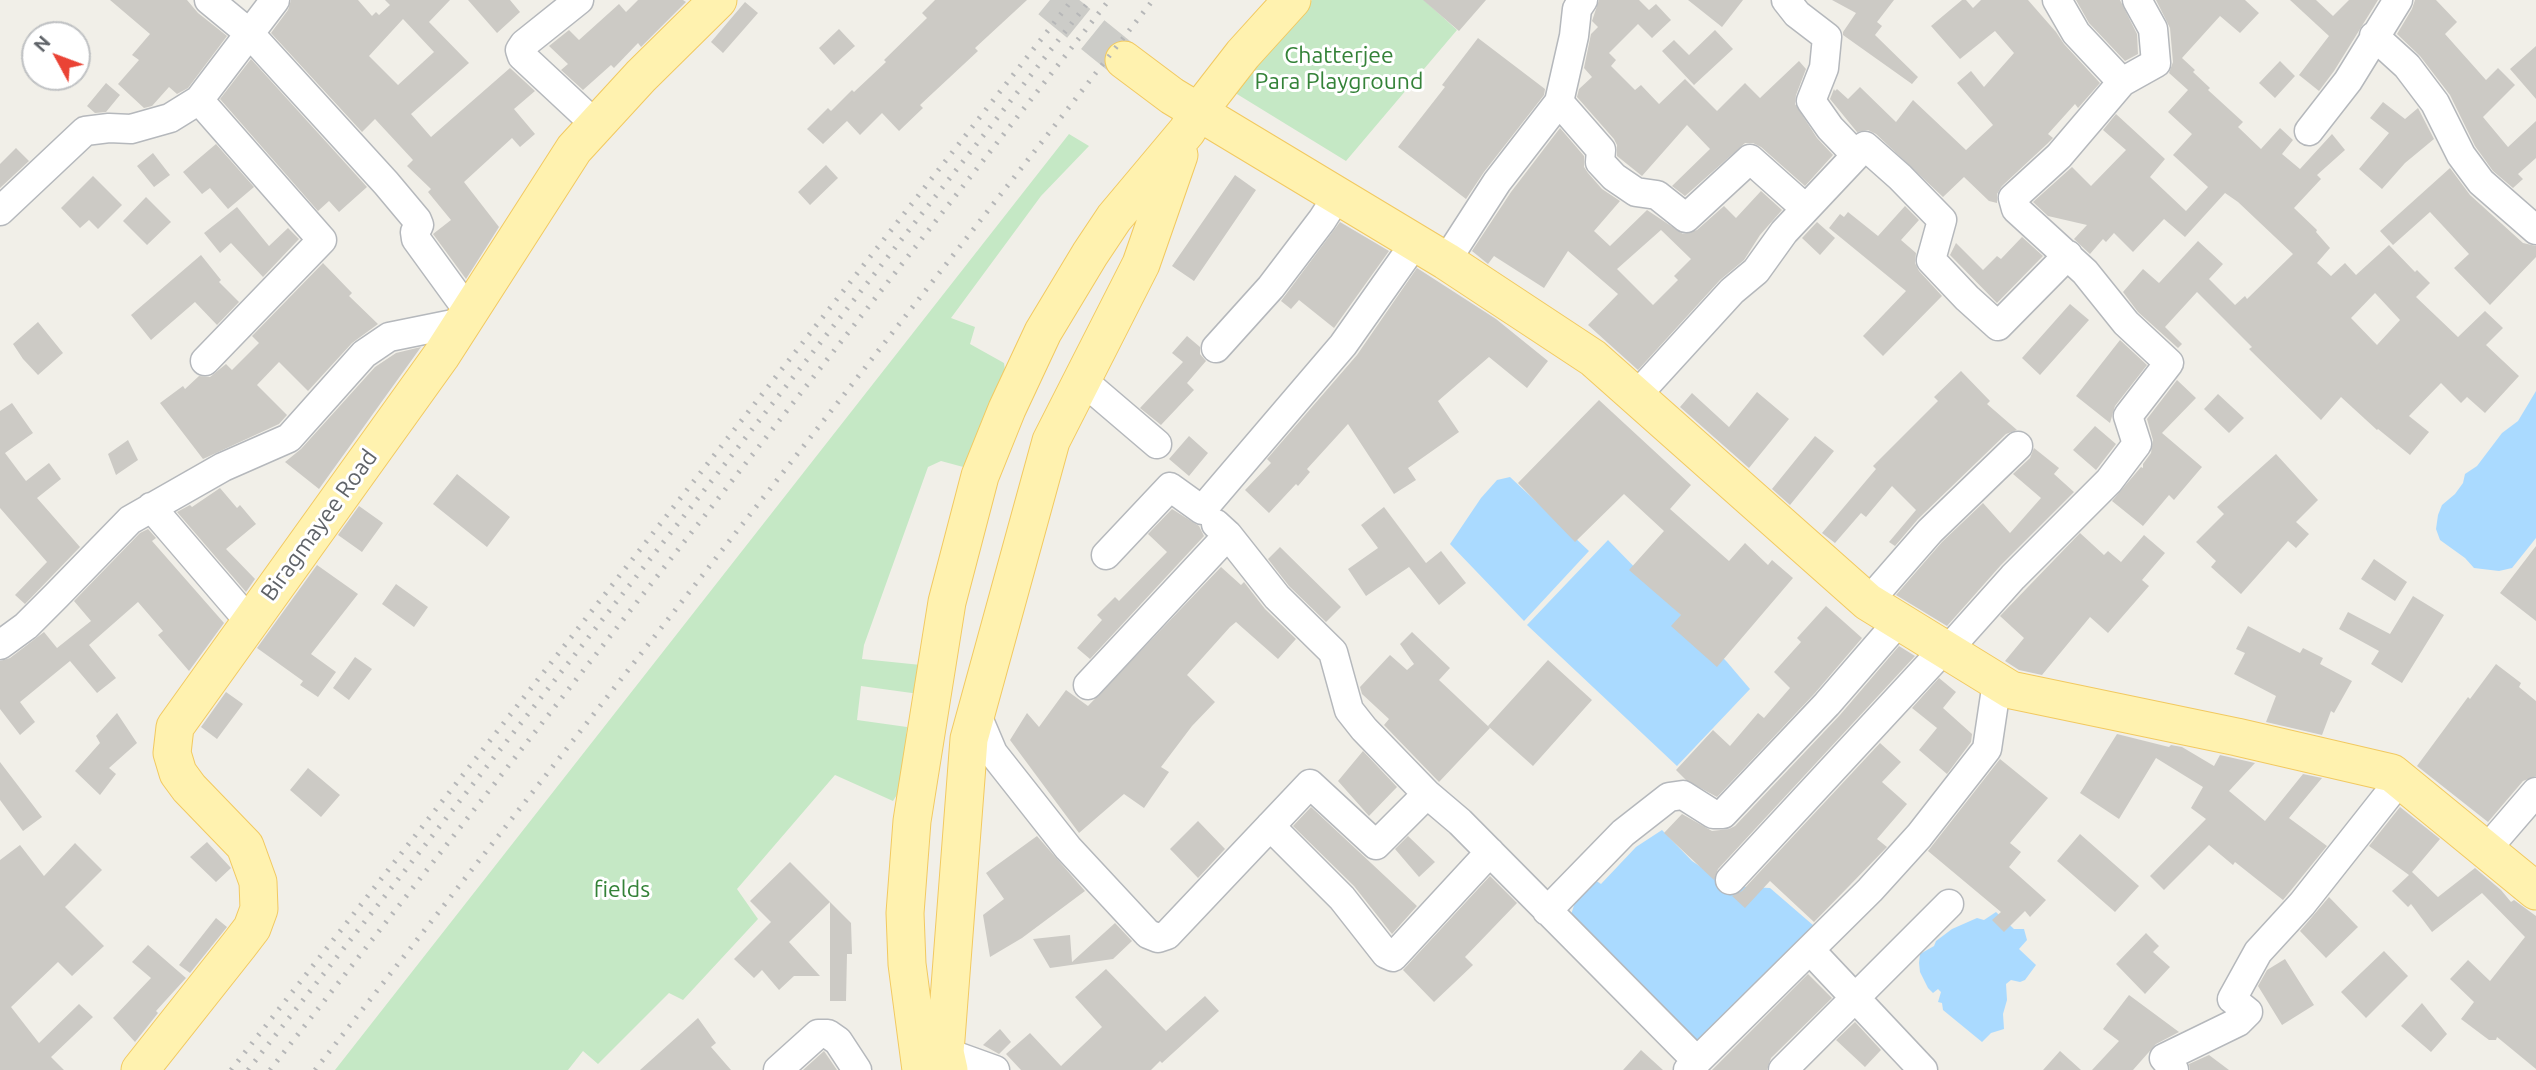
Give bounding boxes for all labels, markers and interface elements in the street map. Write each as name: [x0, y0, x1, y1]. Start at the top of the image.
north arrow: [21, 21, 91, 91]
text: N: [29, 31, 55, 56]
park label: Chatterjee Para Playground: [1255, 41, 1423, 95]
street label: Biragmayee Road: [255, 444, 383, 606]
park label: fields: [594, 875, 650, 903]

